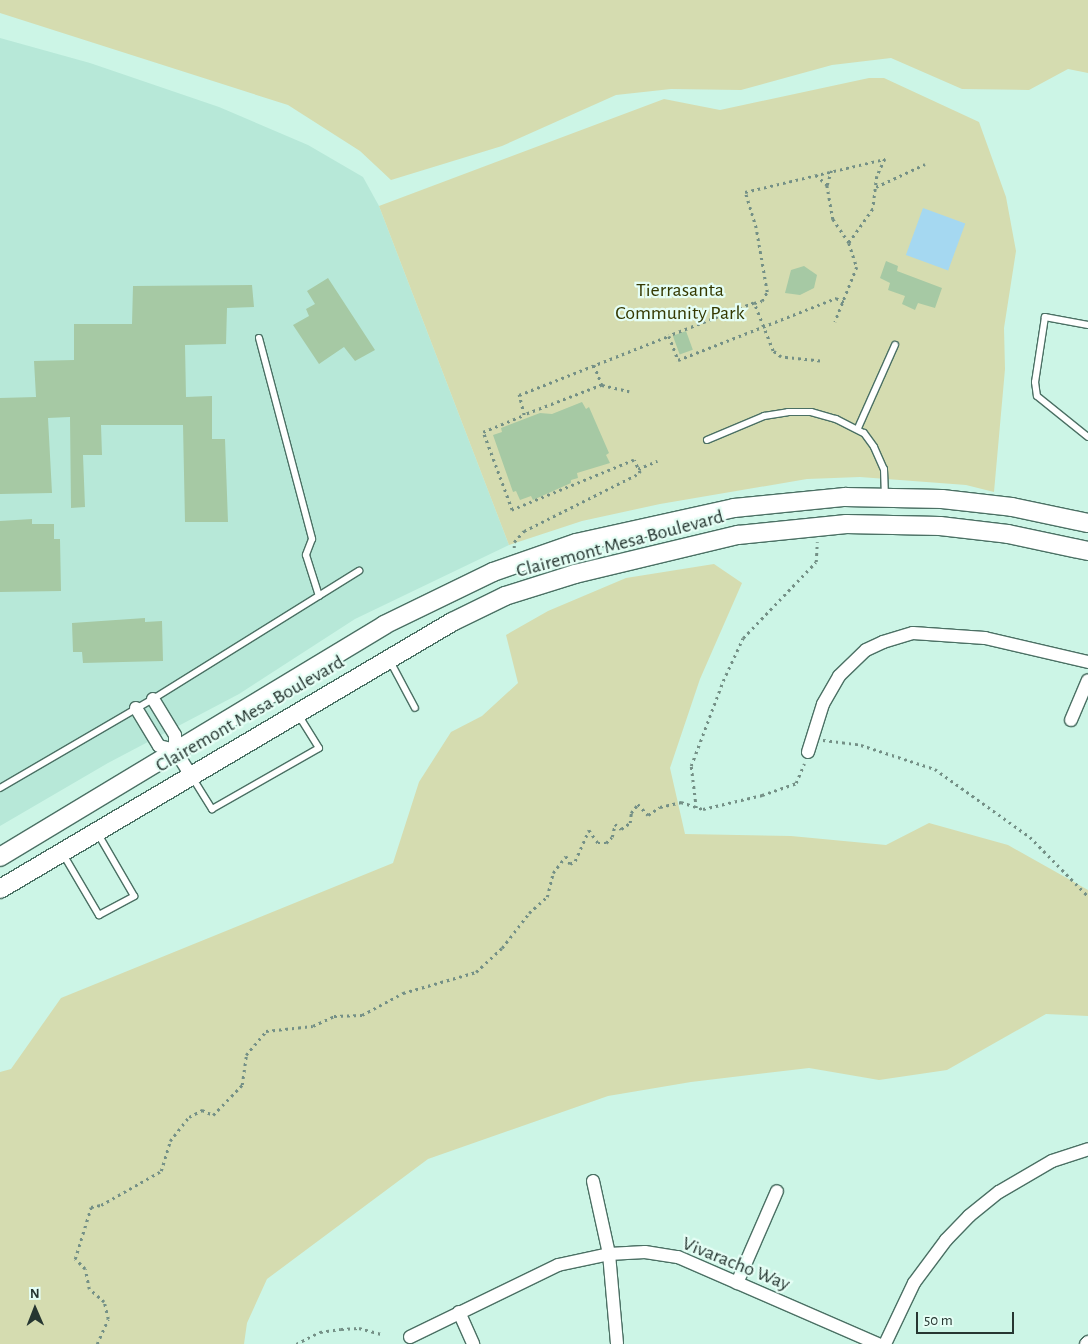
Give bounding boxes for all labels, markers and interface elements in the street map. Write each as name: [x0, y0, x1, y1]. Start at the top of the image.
park label: Tierrasanta Community Park: [615, 279, 745, 326]
street label: Clairemont Mesa Boulevard: [514, 505, 726, 583]
street label: Clairemont Mesa Boulevard: [151, 650, 349, 778]
street label: Vivaracho Way: [679, 1231, 793, 1297]
north arrow: [10, 1284, 60, 1334]
text: N: [30, 1287, 40, 1301]
scale bar: [918, 1302, 1016, 1334]
text: 50 m: [924, 1313, 953, 1328]

